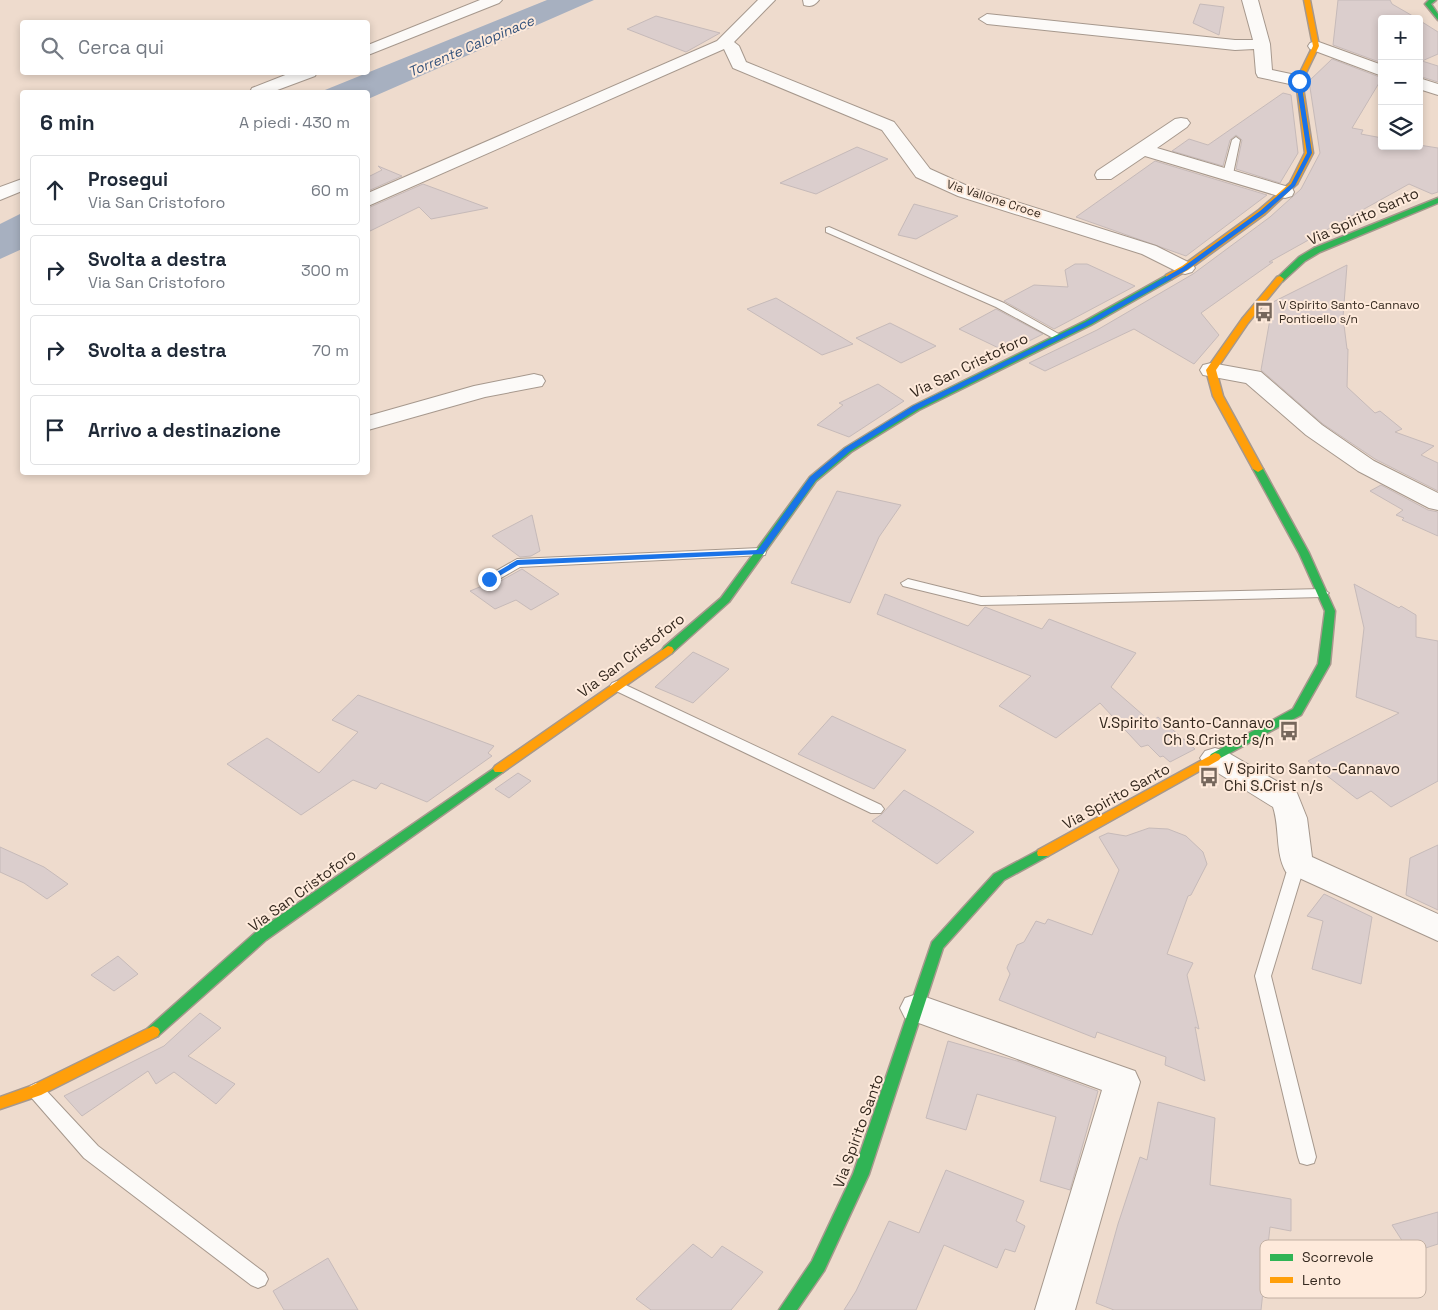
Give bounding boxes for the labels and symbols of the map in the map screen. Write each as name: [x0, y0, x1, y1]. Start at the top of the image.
water label: Torrente Calopinace: [405, 11, 537, 81]
route start: [1288, 70, 1311, 93]
street label: Via Vallone Croce: [945, 176, 1043, 222]
street label: Via Spirito Santo: [1304, 183, 1422, 249]
place label: V Spirito Santo-Cannavo Ponticello s/n: [1279, 297, 1420, 327]
bus stop icon: V Spirito Santo-Cannavo Ponticello s/n: [1253, 301, 1275, 323]
street label: Via San Cristoforo: [907, 328, 1031, 402]
route end: [478, 568, 501, 591]
street label: Via San Cristoforo: [574, 609, 688, 701]
place label: V.Spirito Santo-Cannavo Ch S.Cristof s/n: [1099, 713, 1274, 749]
bus stop icon: V.Spirito Santo-Cannavo Ch S.Cristof s/n: [1278, 720, 1300, 742]
street label: Via Spirito Santo: [1059, 759, 1173, 833]
place label: V Spirito Santo-Cannavo Chi S.Crist n/s: [1224, 759, 1400, 795]
bus stop icon: V Spirito Santo-Cannavo Chi S.Crist n/s: [1198, 766, 1220, 788]
street label: Via San Cristoforo: [244, 844, 360, 936]
street label: Via Spirito Santo: [829, 1071, 887, 1191]
legend: [1260, 1240, 1426, 1298]
text: Scorrevole: [1302, 1248, 1374, 1266]
text: Lento: [1302, 1271, 1341, 1289]

